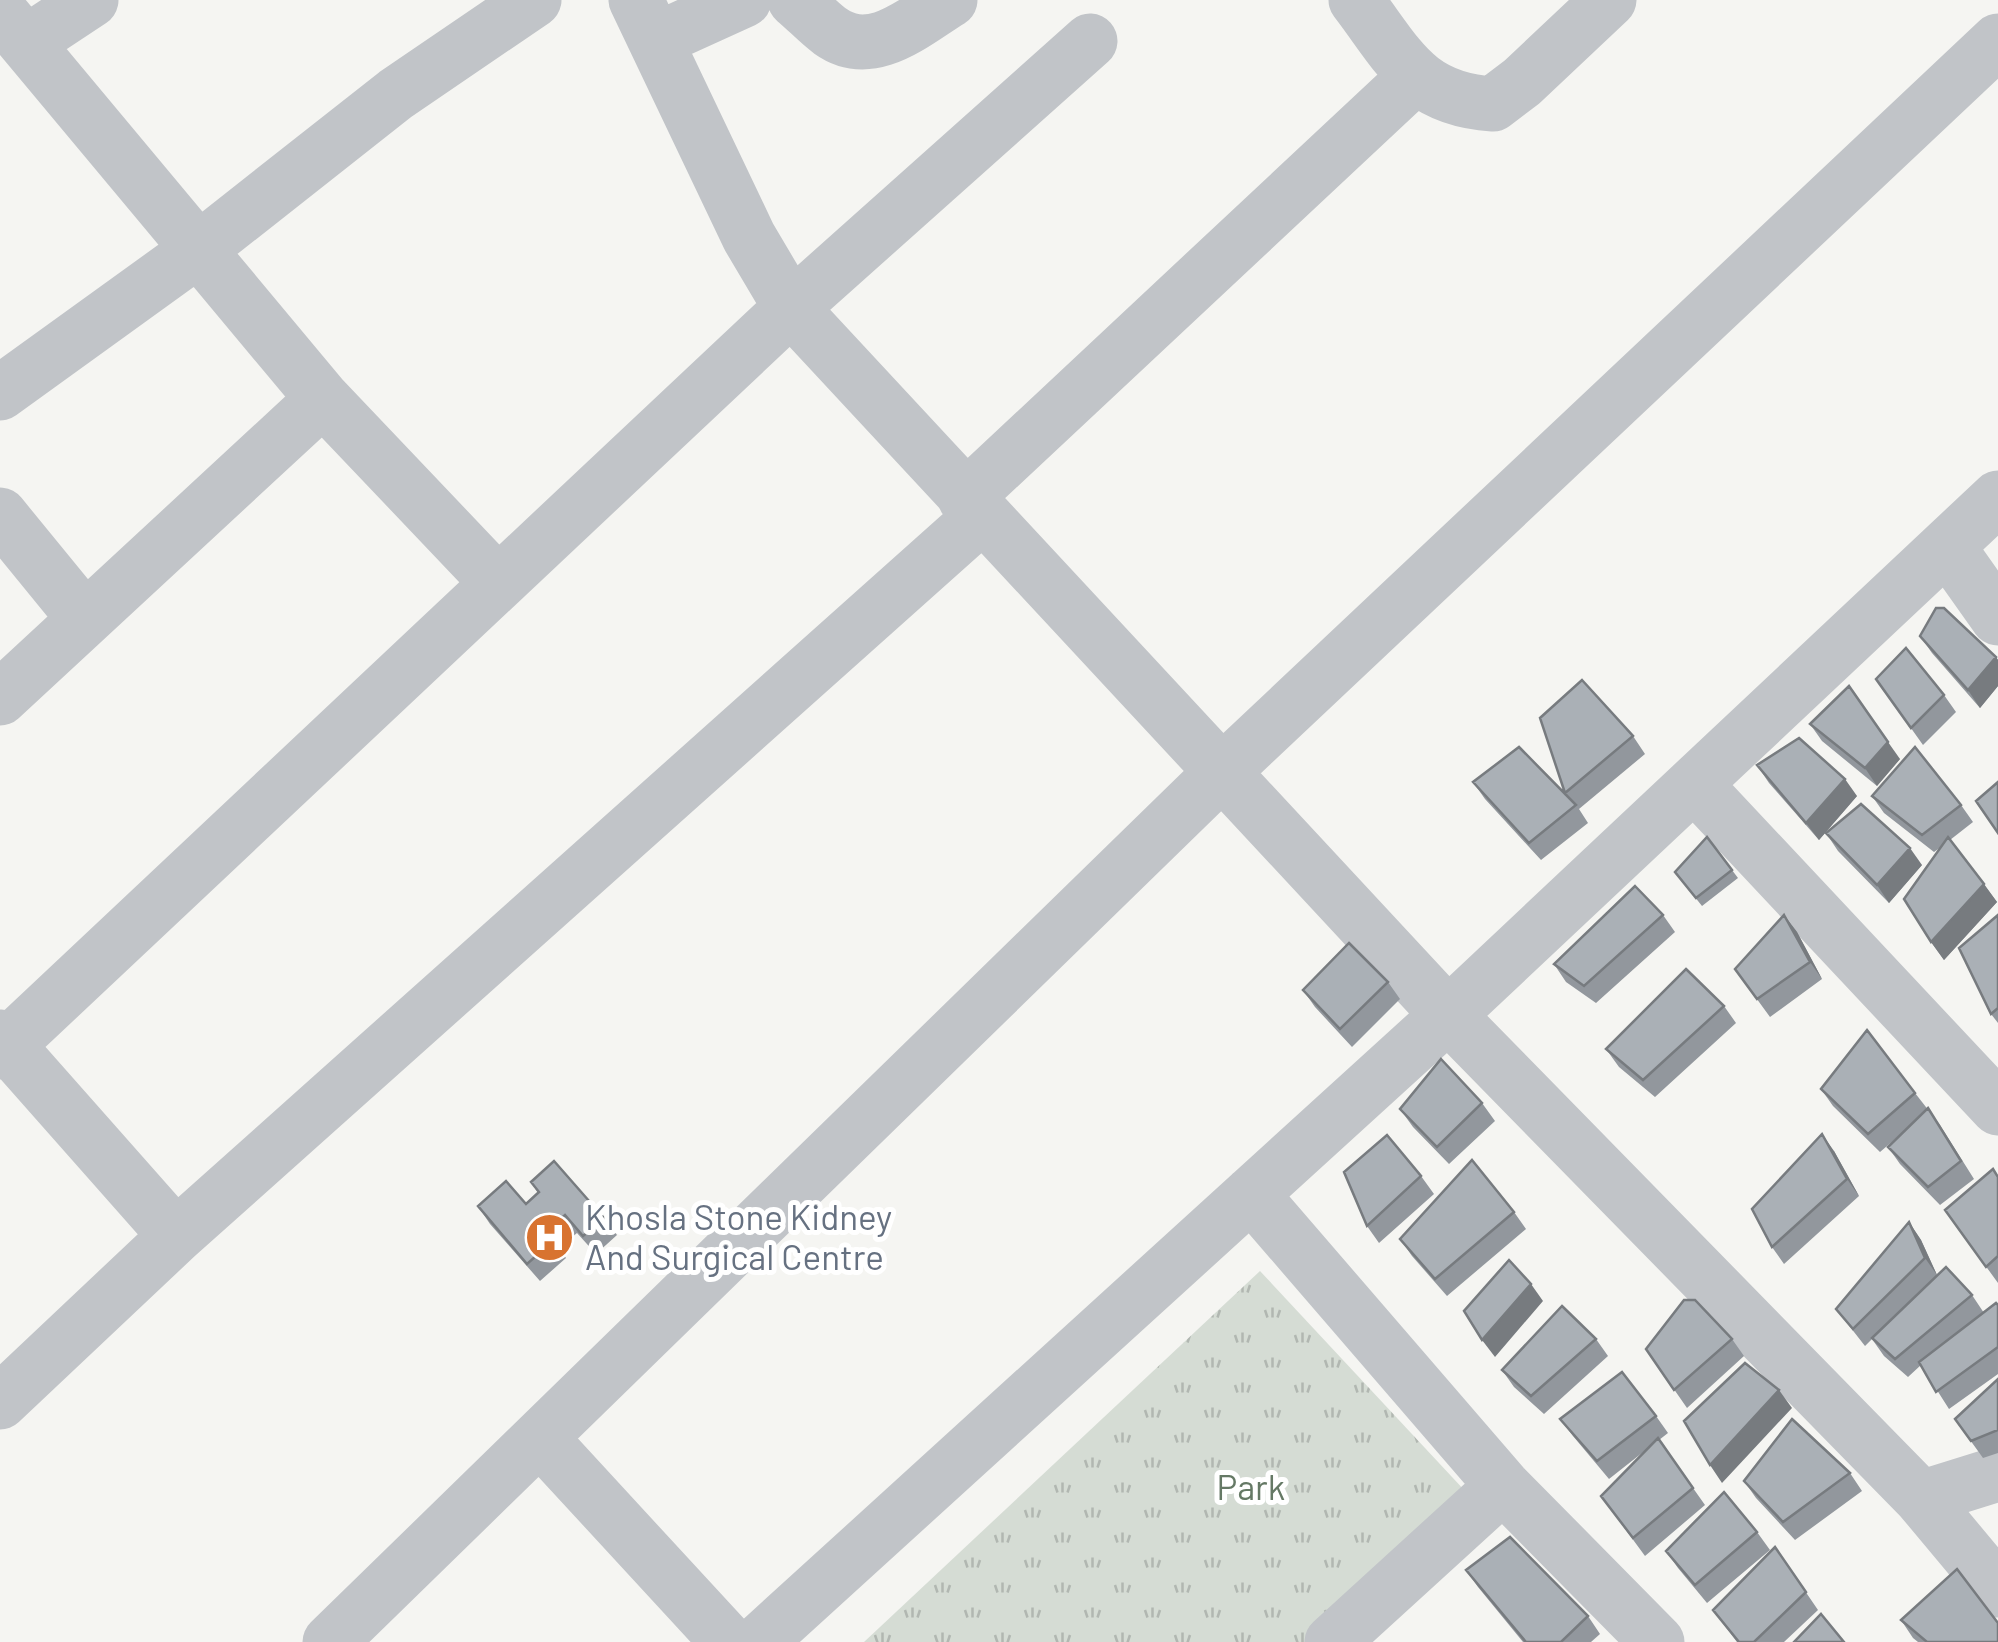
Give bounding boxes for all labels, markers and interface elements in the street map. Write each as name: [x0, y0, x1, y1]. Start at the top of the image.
place label: Khosla Stone Kidney And Surgical Centre: [585, 1195, 892, 1277]
hospital icon: Khosla Stone Kidney And Surgical Centre: [524, 1212, 576, 1264]
park label: Park: [1217, 1465, 1285, 1507]

